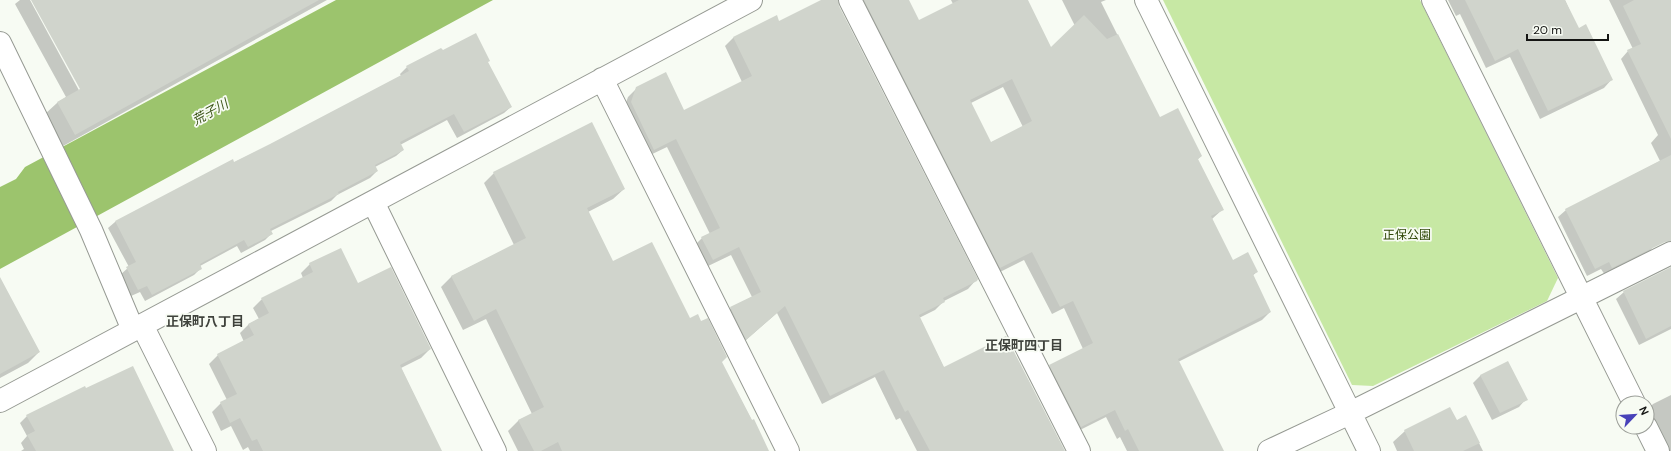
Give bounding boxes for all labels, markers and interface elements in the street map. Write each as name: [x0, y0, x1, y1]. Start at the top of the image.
scale bar: [1527, 16, 1608, 42]
text: 20 m: [1533, 22, 1562, 38]
water label: 荒子川: [189, 94, 233, 129]
park label: 正保公園: [1383, 227, 1431, 243]
district label: 正保町八丁目: [166, 313, 244, 330]
district label: 正保町四丁目: [985, 337, 1063, 354]
north arrow: [1615, 395, 1655, 435]
text: N: [1636, 404, 1652, 417]

